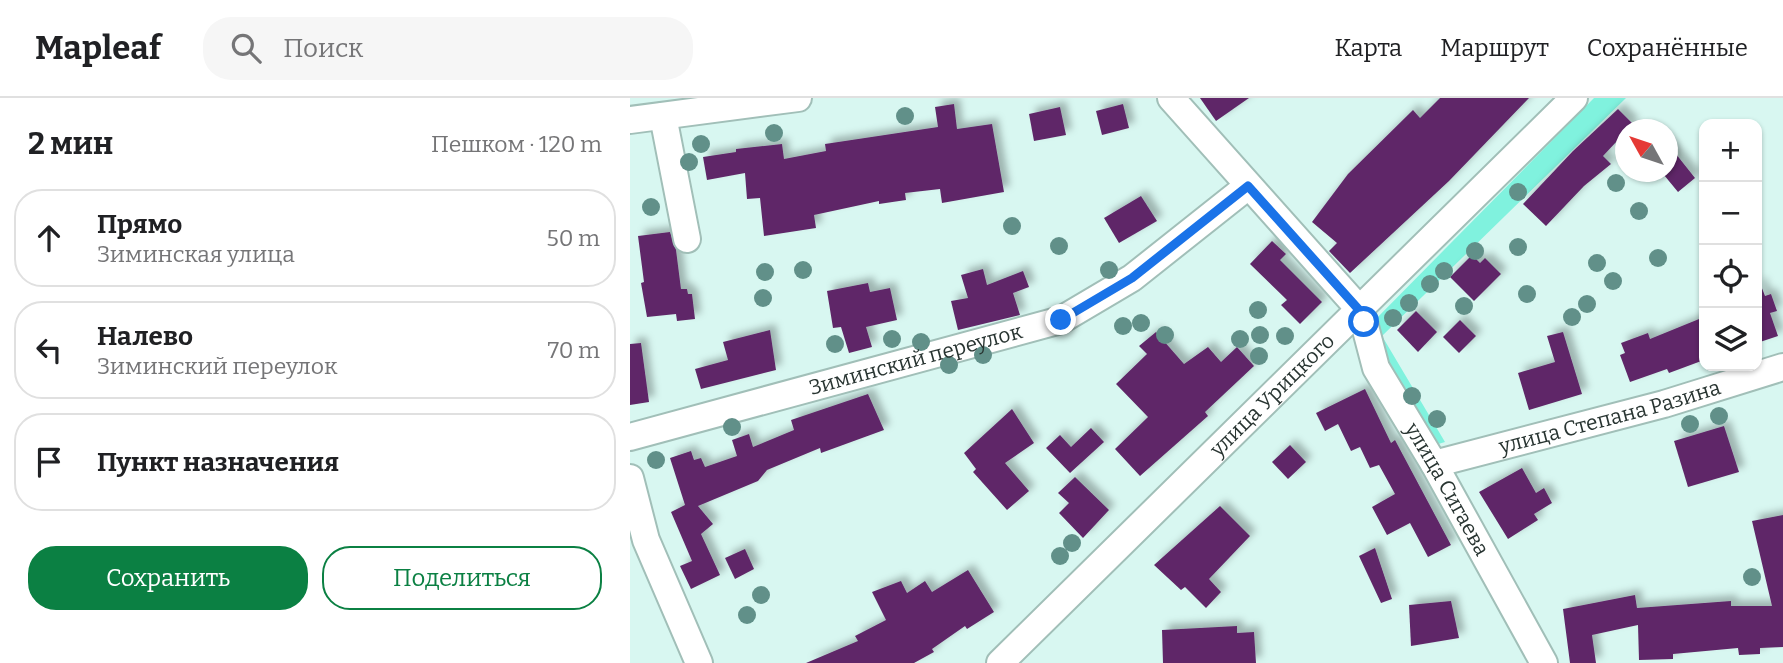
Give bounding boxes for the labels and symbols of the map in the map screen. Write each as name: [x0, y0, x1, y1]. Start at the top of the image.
north arrow: [1615, 119, 1678, 182]
route end: [1045, 304, 1076, 335]
route start: [1348, 306, 1379, 337]
street label: Зиминский переулок: [806, 318, 1026, 401]
street label: улица Урицкого: [1204, 328, 1340, 463]
street label: улица Степана Разина: [1495, 374, 1724, 460]
street label: улица Сигаева: [1399, 417, 1495, 561]

